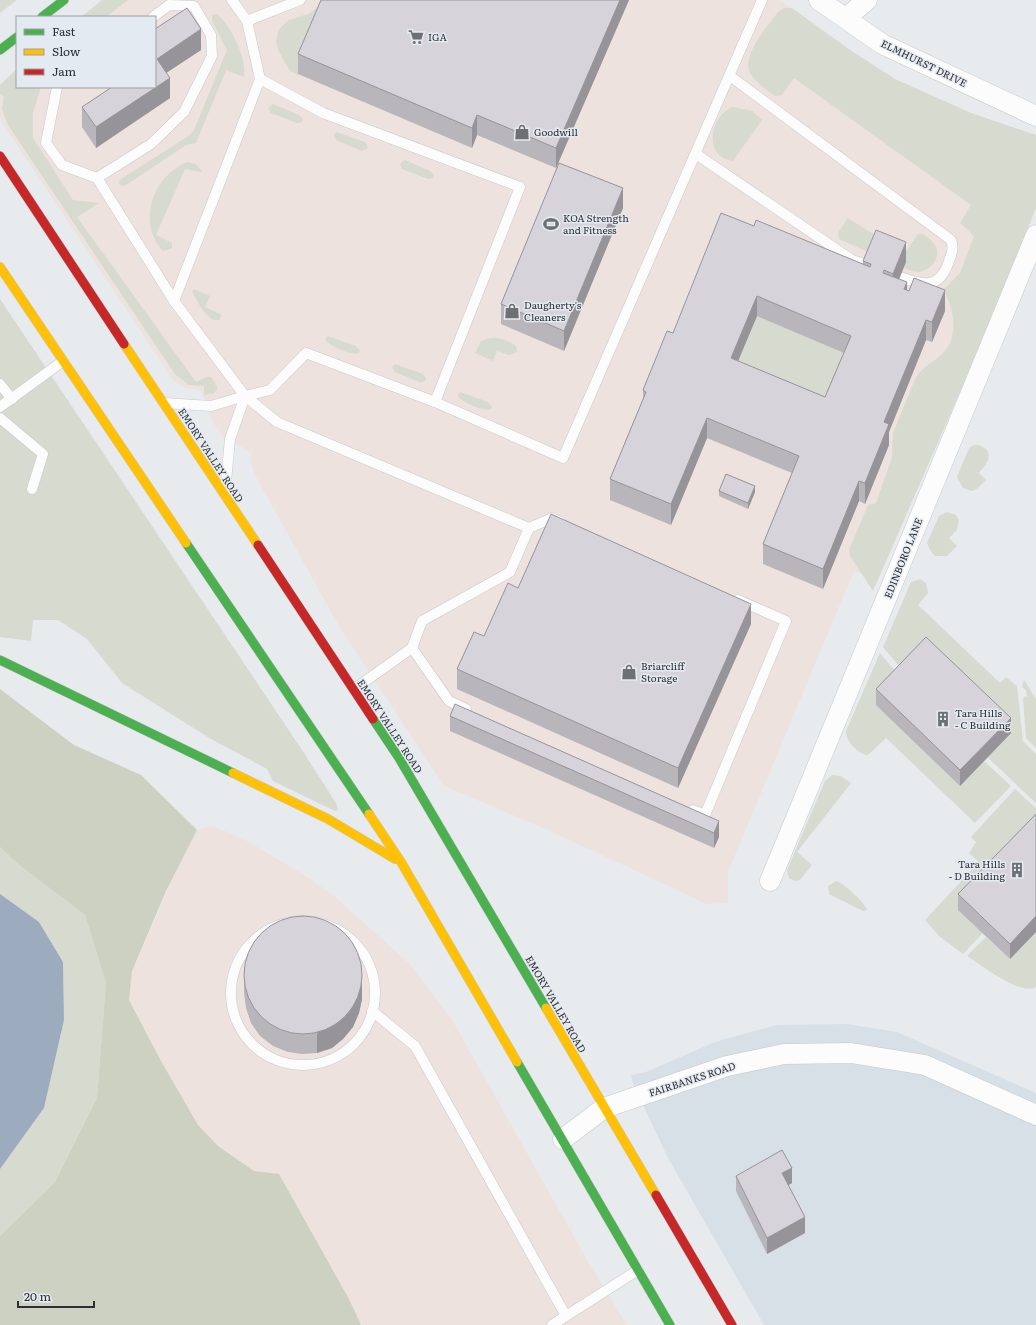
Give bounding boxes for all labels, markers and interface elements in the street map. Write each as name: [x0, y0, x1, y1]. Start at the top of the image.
legend: [16, 16, 156, 88]
text: Fast: [52, 22, 76, 40]
supermarket icon: IGA: [407, 28, 425, 46]
place label: IGA: [428, 29, 448, 44]
street label: ELMHURST DRIVE: [879, 35, 970, 90]
text: Slow: [52, 42, 81, 60]
text: Jam: [52, 62, 77, 80]
shop icon: Goodwill: [513, 123, 531, 141]
place label: Goodwill: [534, 124, 578, 139]
place label: KOA Strength and Fitness: [563, 210, 629, 237]
sports icon: KOA Strength and Fitness: [542, 215, 560, 233]
place label: Daugherty's Cleaners: [524, 297, 582, 324]
shop icon: Daugherty's Cleaners: [503, 302, 521, 320]
street label: EMORY VALLEY ROAD: [175, 405, 248, 505]
street label: EDINBORO LANE: [880, 515, 926, 600]
place label: Briarcliff Storage: [641, 658, 685, 685]
shop icon: Briarcliff Storage: [620, 663, 638, 681]
street label: EMORY VALLEY ROAD: [354, 676, 427, 776]
place label: Tara Hills - C Building: [955, 705, 1011, 732]
building icon: Tara Hills - C Building: [934, 710, 952, 728]
place label: Tara Hills - D Building: [949, 856, 1005, 883]
building icon: Tara Hills - D Building: [1008, 861, 1026, 879]
street label: EMORY VALLEY ROAD: [522, 952, 591, 1055]
street label: FAIRBANKS ROAD: [646, 1057, 738, 1100]
scale bar: [18, 1283, 94, 1309]
text: 20 m: [24, 1287, 51, 1305]

